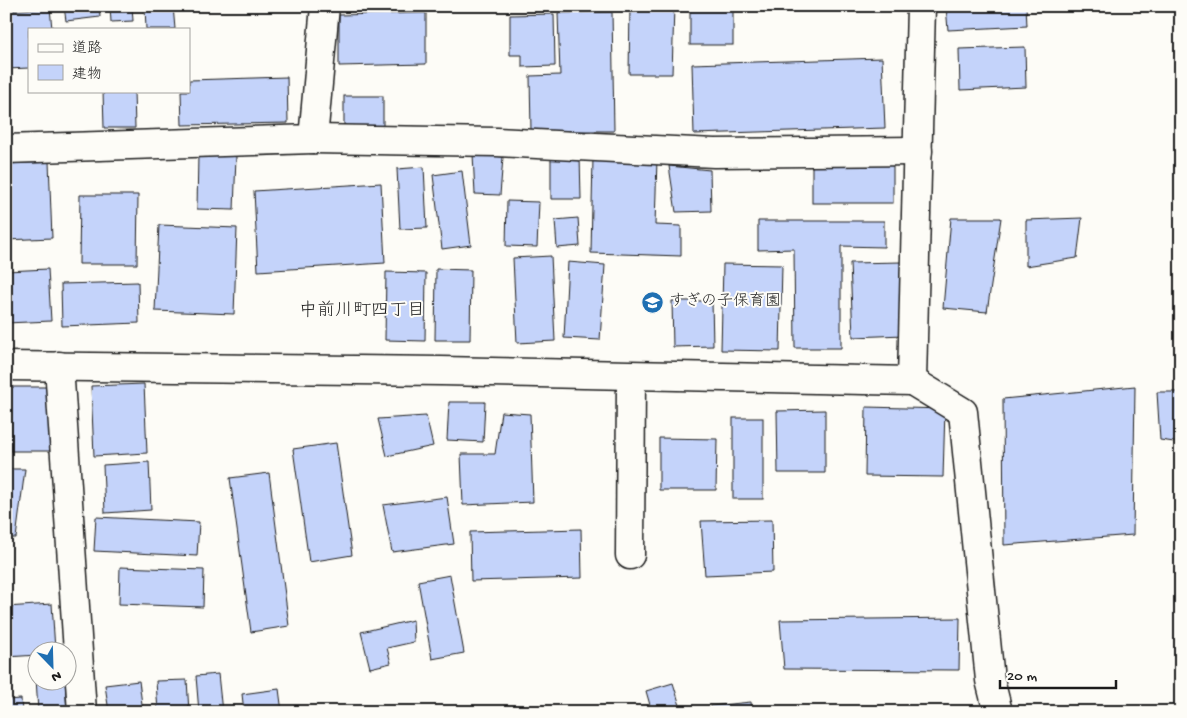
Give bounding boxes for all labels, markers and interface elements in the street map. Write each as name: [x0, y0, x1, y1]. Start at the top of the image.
legend: [28, 28, 190, 92]
text: 道路: [72, 40, 102, 58]
text: 建物: [72, 66, 102, 84]
school or university icon: すぎの子保育園: [641, 290, 665, 314]
place label: すぎの子保育園: [669, 292, 781, 312]
district label: 中前川町四丁目: [299, 300, 425, 322]
north arrow: [28, 640, 78, 690]
scale bar: [1000, 658, 1116, 690]
text: N: [49, 666, 64, 685]
text: 20 m: [1007, 668, 1037, 686]

